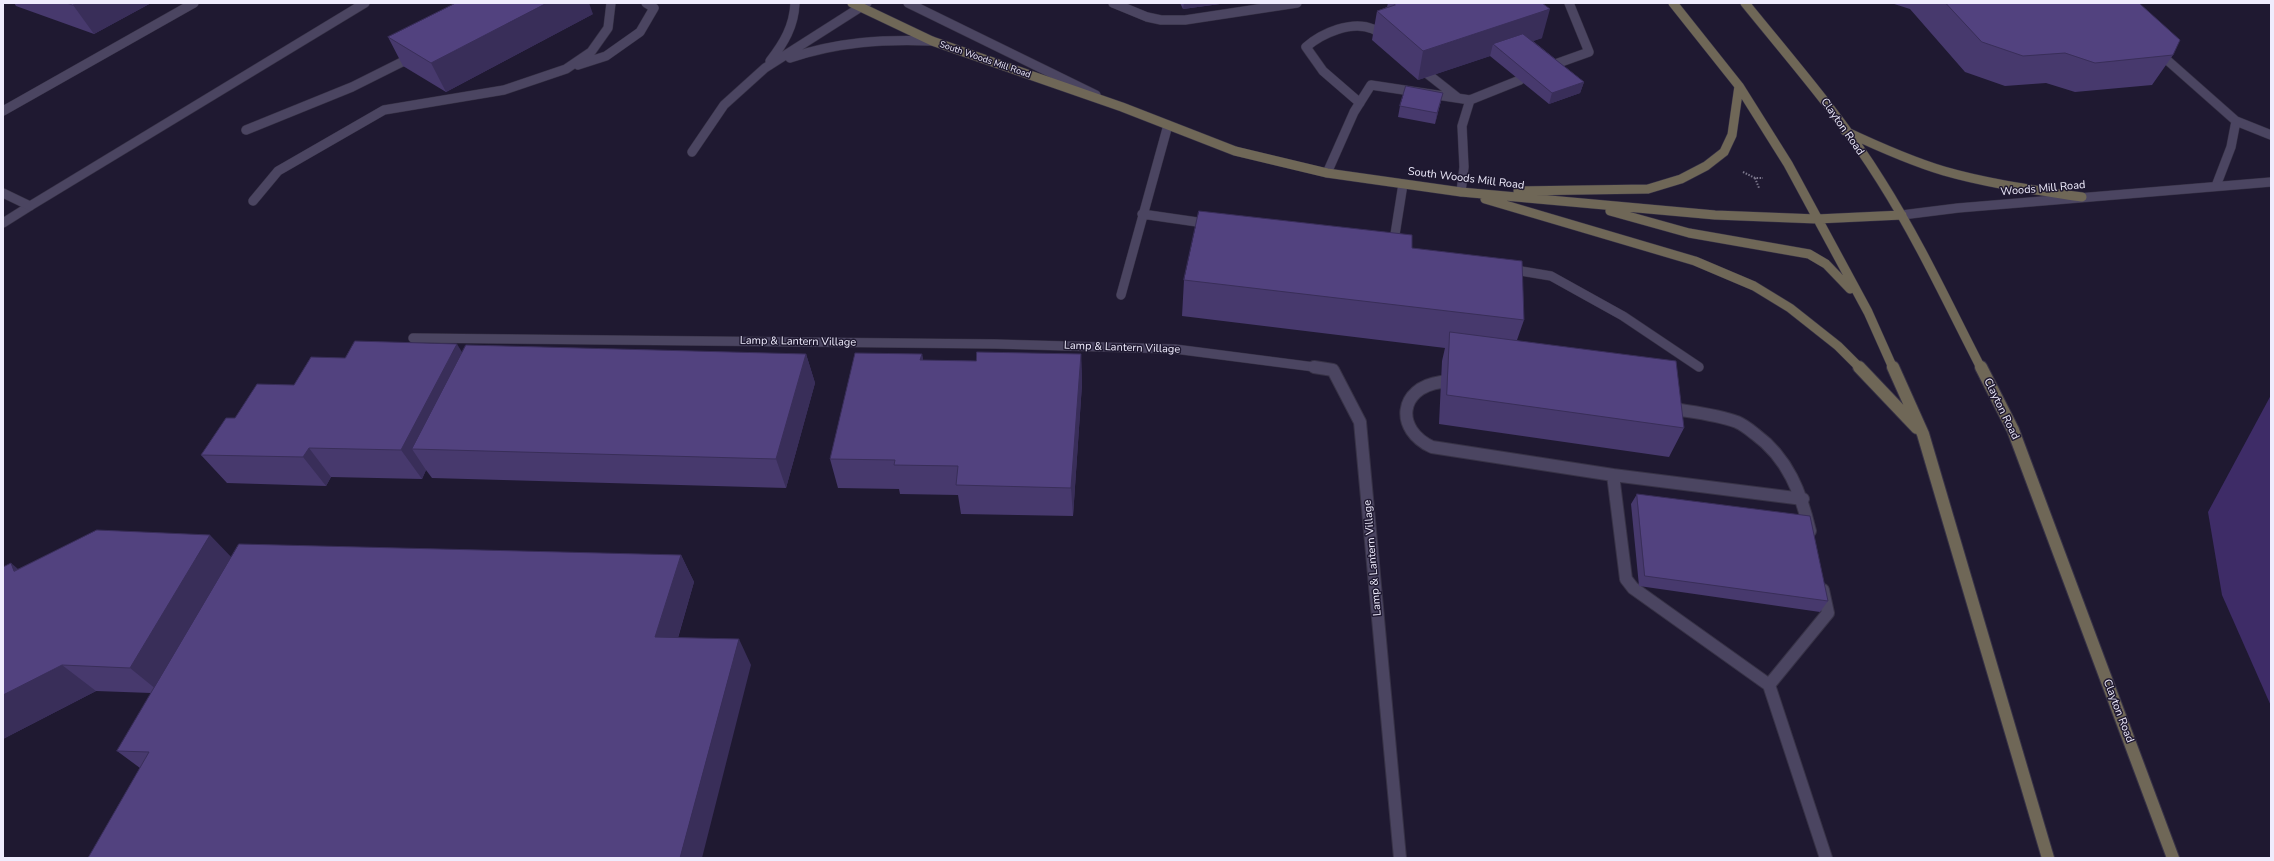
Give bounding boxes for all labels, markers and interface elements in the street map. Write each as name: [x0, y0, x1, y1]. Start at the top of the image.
street label: South Woods Mill Road: [938, 39, 1032, 81]
street label: Clayton Road: [1817, 96, 1867, 158]
street label: South Woods Mill Road: [1407, 165, 1525, 193]
street label: Woods Mill Road: [2000, 179, 2086, 199]
street label: Lamp & Lantern Village: [740, 334, 856, 350]
street label: Lamp & Lantern Village: [1064, 339, 1180, 357]
street label: Clayton Road: [1980, 376, 2022, 442]
street label: Lamp & Lantern Village: [1361, 499, 1385, 617]
street label: Clayton Road: [2100, 677, 2136, 745]

